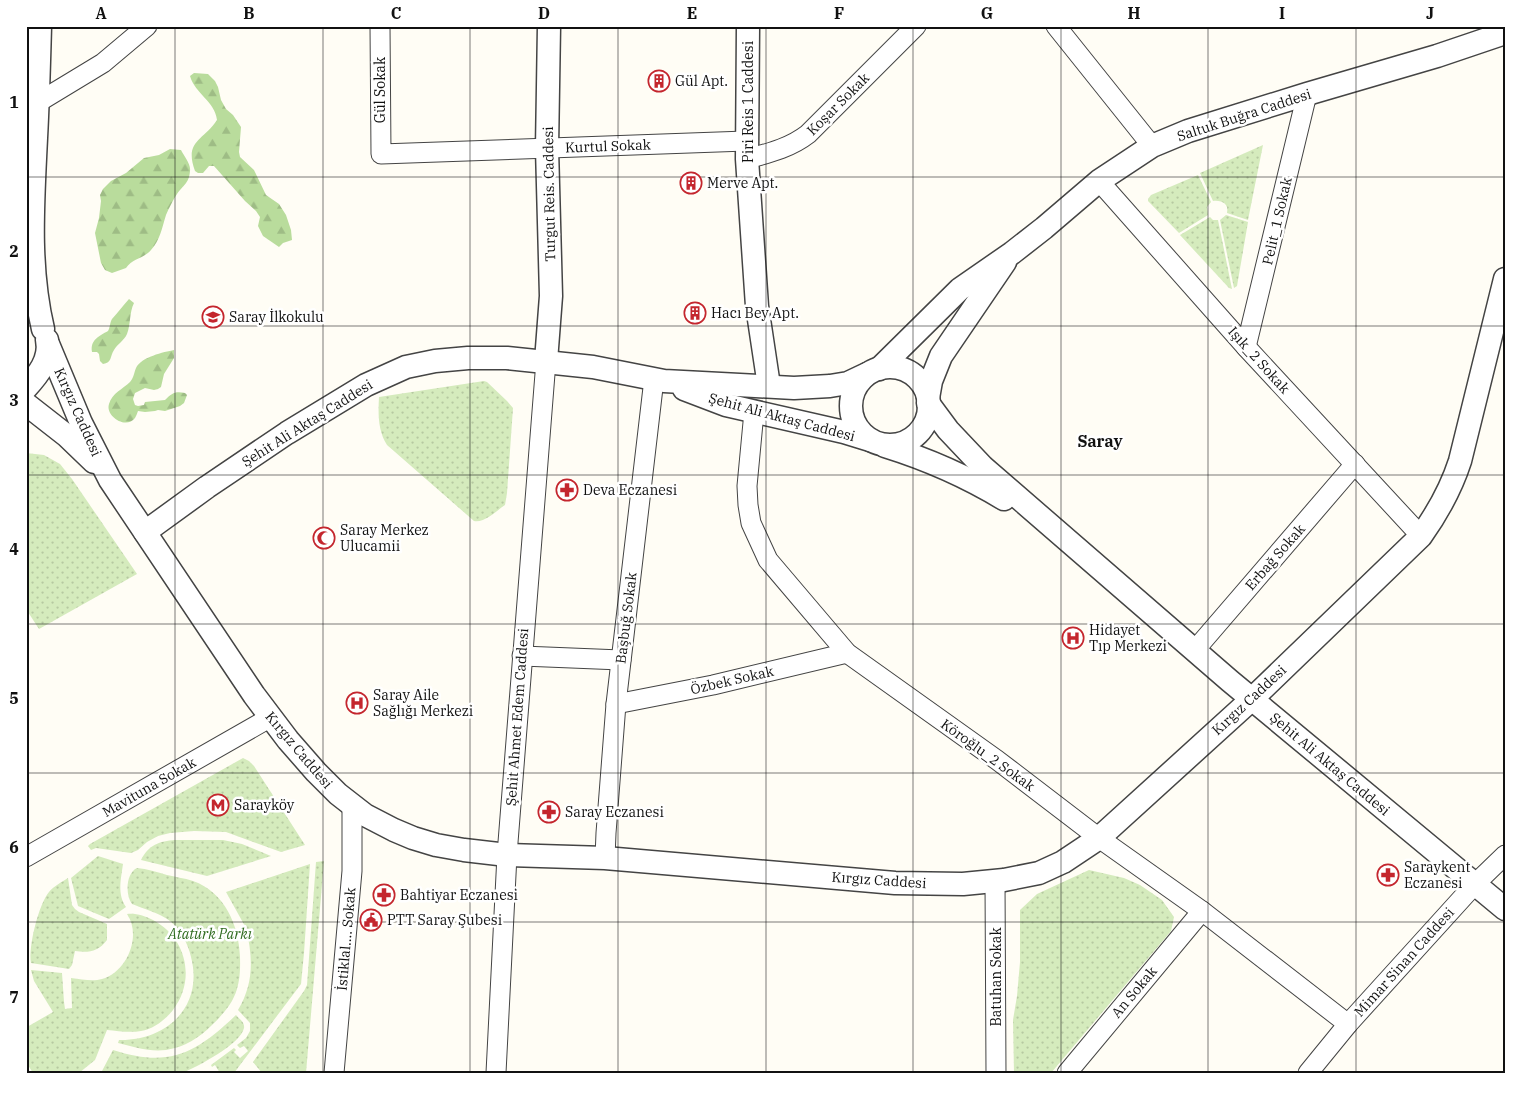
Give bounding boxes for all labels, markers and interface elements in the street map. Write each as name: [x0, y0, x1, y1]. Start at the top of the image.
text: A: [95, 3, 107, 23]
text: B: [243, 3, 255, 23]
text: C: [391, 3, 401, 23]
text: D: [538, 3, 550, 23]
text: E: [687, 3, 697, 23]
text: F: [834, 3, 844, 23]
text: G: [981, 3, 993, 23]
text: H: [1128, 3, 1141, 23]
text: I: [1279, 3, 1285, 23]
text: J: [1426, 3, 1434, 23]
street label: Piri Reis 1 Caddesi: [739, 41, 757, 163]
street label: Gül Sokak: [371, 56, 389, 123]
street label: Koşar Sokak: [803, 68, 874, 139]
building icon: Gül Apt.: [647, 69, 671, 93]
place label: Gül Apt.: [675, 72, 728, 90]
street label: Saltuk Buğra Caddesi: [1175, 85, 1313, 145]
text: 1: [9, 92, 19, 112]
street label: Turgut Reis. Caddesi: [539, 126, 559, 262]
street label: Kurtul Sokak: [565, 135, 652, 156]
building icon: Merve Apt.: [679, 171, 703, 195]
place label: Merve Apt.: [707, 174, 778, 192]
street label: Pelit_1 Sokak: [1258, 175, 1296, 267]
text: 2: [9, 241, 19, 261]
building icon: Hacı Bey Apt.: [683, 301, 707, 325]
place label: Hacı Bey Apt.: [711, 304, 799, 322]
school or university icon: Saray İlkokulu: [201, 305, 225, 329]
place label: Saray İlkokulu: [229, 308, 324, 326]
street label: Işık_2 Sokak: [1224, 323, 1294, 398]
street label: Kırgız Caddesi: [50, 365, 106, 459]
street label: Şehit Ali Aktaş Caddesi: [238, 375, 376, 471]
street label: Şehit Ali Aktaş Caddesi: [707, 389, 857, 445]
text: 3: [9, 390, 19, 410]
district label: Saray: [1077, 431, 1123, 451]
pharmacy icon: Deva Eczanesi: [555, 478, 579, 502]
place label: Deva Eczanesi: [583, 481, 677, 499]
street label: Erbağ Sokak: [1241, 519, 1309, 594]
place label: Saray Merkez Ulucamii: [340, 521, 429, 555]
mosque icon: Saray Merkez Ulucamii: [312, 526, 336, 550]
text: 4: [9, 539, 19, 559]
street label: Başbuğ Sokak: [611, 570, 641, 665]
place label: Hidayet Tıp Merkezi: [1089, 621, 1167, 655]
hospital icon: Hidayet Tıp Merkezi: [1061, 626, 1085, 650]
street label: Şehit Ahmet Edem Caddesi: [502, 628, 532, 806]
street label: Kırgız Caddesi: [1208, 661, 1290, 739]
street label: Özbek Sokak: [689, 662, 776, 698]
place label: Saray Aile Sağlığı Merkezi: [373, 686, 473, 720]
text: 5: [9, 688, 19, 708]
hospital icon: Saray Aile Sağlığı Merkezi: [345, 691, 369, 715]
street label: Kırgız Caddesi: [262, 708, 336, 792]
street label: Şehit Ali Aktaş Caddesi: [1266, 709, 1394, 819]
street label: Köroğlu_2 Sokak: [938, 715, 1039, 796]
street label: Mavituna Sokak: [99, 753, 200, 821]
metro station icon: Sarayköy: [206, 793, 230, 817]
place label: Sarayköy: [234, 796, 295, 814]
pharmacy icon: Saray Eczanesi: [537, 800, 561, 824]
place label: Saray Eczanesi: [565, 803, 664, 821]
text: 6: [9, 837, 19, 857]
place label: Saraykent Eczanesi: [1404, 858, 1470, 892]
pharmacy icon: Saraykent Eczanesi: [1376, 863, 1400, 887]
street label: Kırgız Caddesi: [831, 868, 927, 892]
pharmacy icon: Bahtiyar Eczanesi: [372, 883, 396, 907]
street label: İstiklal.... Sokak: [333, 886, 360, 991]
place label: Bahtiyar Eczanesi: [400, 886, 518, 904]
street label: Mimar Sinan Caddesi: [1350, 904, 1458, 1020]
public building icon: PTT Saray Şubesi: [359, 908, 383, 932]
place label: PTT Saray Şubesi: [387, 911, 502, 929]
park label: Atatürk Parkı: [167, 925, 253, 943]
street label: Batuhan Sokak: [987, 927, 1005, 1027]
street label: An Sokak: [1107, 962, 1161, 1022]
text: 7: [9, 987, 19, 1007]

